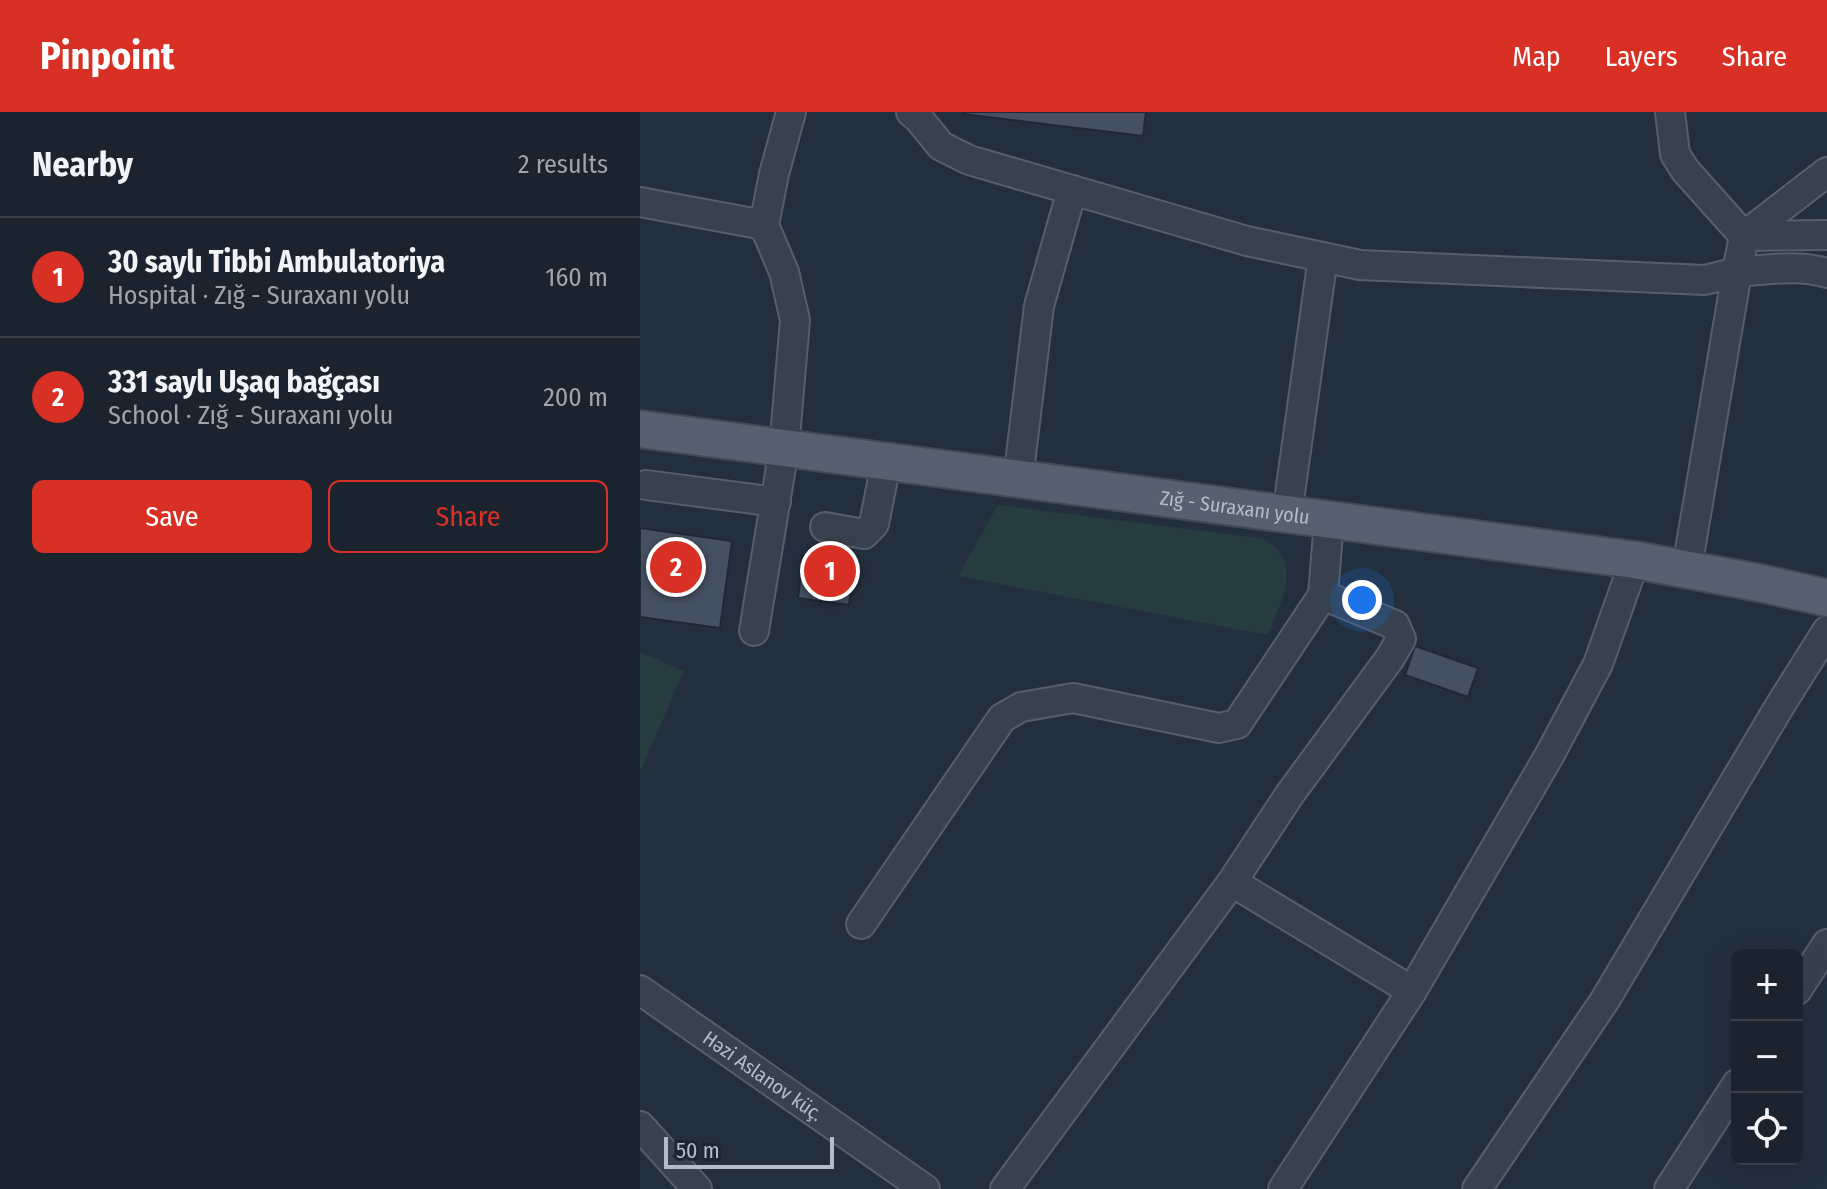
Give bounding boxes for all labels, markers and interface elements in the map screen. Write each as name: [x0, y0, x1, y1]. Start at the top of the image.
text: Pinpoint: [40, 33, 174, 79]
text: Map: [1512, 40, 1561, 73]
text: Layers: [1605, 40, 1678, 73]
text: Share: [1722, 40, 1787, 73]
text: Nearby: [32, 144, 133, 185]
text: 2 results: [518, 149, 608, 180]
text: 30 saylı Tibbi Ambulatoriya: [108, 244, 445, 280]
text: 1: [53, 262, 64, 293]
text: 160 m: [545, 262, 608, 293]
text: Hospital · Zığ - Suraxanı yolu: [108, 280, 410, 311]
text: 331 saylı Uşaq bağçası: [108, 364, 380, 400]
text: 2: [52, 382, 64, 413]
text: 200 m: [543, 382, 608, 413]
text: School · Zığ - Suraxanı yolu: [108, 400, 393, 431]
button: Save: [32, 480, 312, 553]
button: Share: [328, 480, 608, 553]
street label: Zığ - Suraxanı yolu: [1159, 486, 1311, 529]
pin: 2: [650, 537, 702, 597]
pin: 1: [804, 541, 856, 601]
your location: [1342, 580, 1382, 620]
map controls: [1731, 949, 1803, 1165]
button: +: [1731, 949, 1803, 1021]
button: −: [1731, 1021, 1803, 1093]
street label: Həzi Aslanov küç.: [698, 1026, 828, 1126]
button: locate: [1731, 1093, 1803, 1165]
scale bar: [664, 1133, 834, 1169]
text: 50 m: [676, 1137, 720, 1164]

